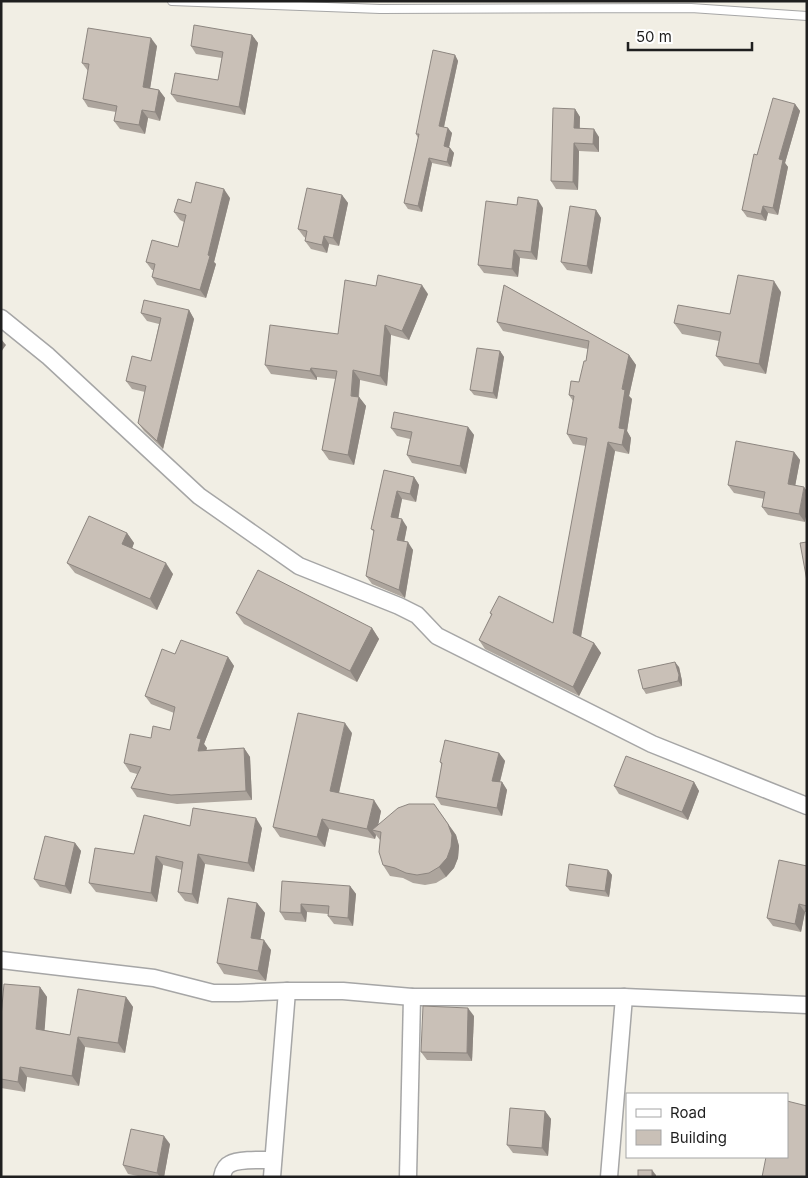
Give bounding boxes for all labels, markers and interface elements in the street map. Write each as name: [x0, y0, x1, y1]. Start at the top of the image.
scale bar: [628, 20, 752, 52]
text: 50 m: [636, 27, 672, 46]
legend: [626, 1093, 788, 1158]
text: Road: [670, 1103, 706, 1122]
text: Building: [670, 1128, 727, 1147]

